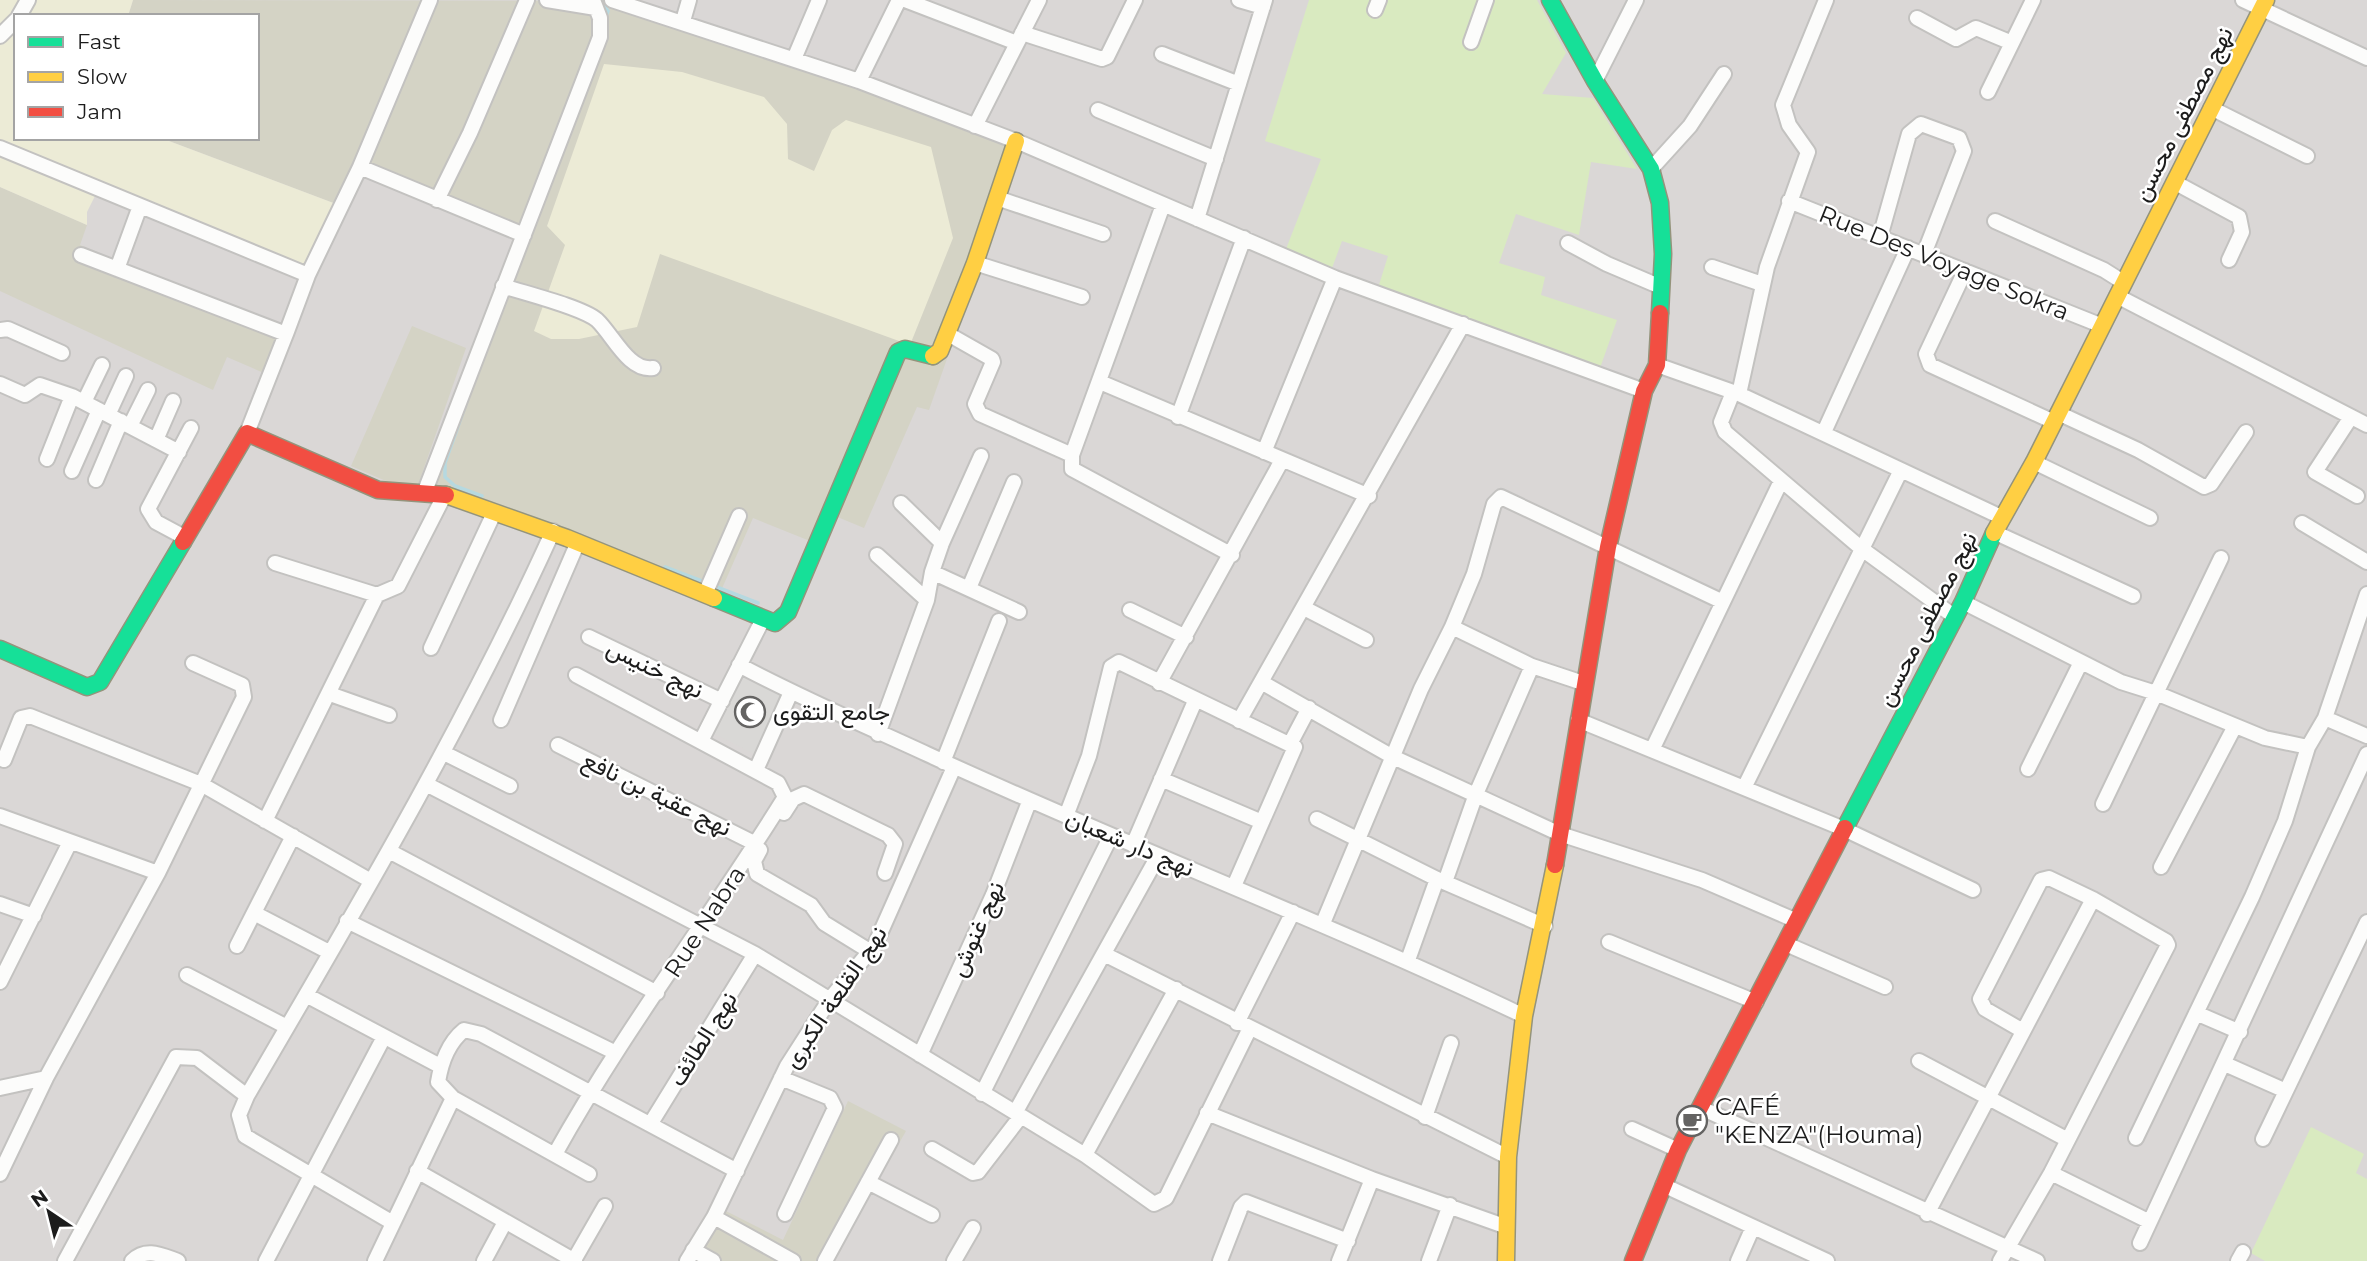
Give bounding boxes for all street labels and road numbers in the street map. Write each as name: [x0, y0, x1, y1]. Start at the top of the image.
street label: نهج مصطفى محسن: [2126, 22, 2242, 207]
street label: Rue Des Voyage Sokra: [1815, 199, 2074, 326]
street label: نهج مصطفى محسن: [1870, 527, 1986, 712]
street label: نهج خنيس: [601, 633, 708, 707]
street label: نهج عقبة بن نافع: [577, 745, 737, 845]
street label: نهج دار شعبان: [1060, 802, 1199, 885]
street label: Rue Nabra: [658, 861, 751, 983]
street label: نهج غنوش: [943, 877, 1013, 982]
street label: نهج القلعة الكبرى: [776, 920, 895, 1075]
street label: نهج الطائف: [662, 986, 746, 1093]

